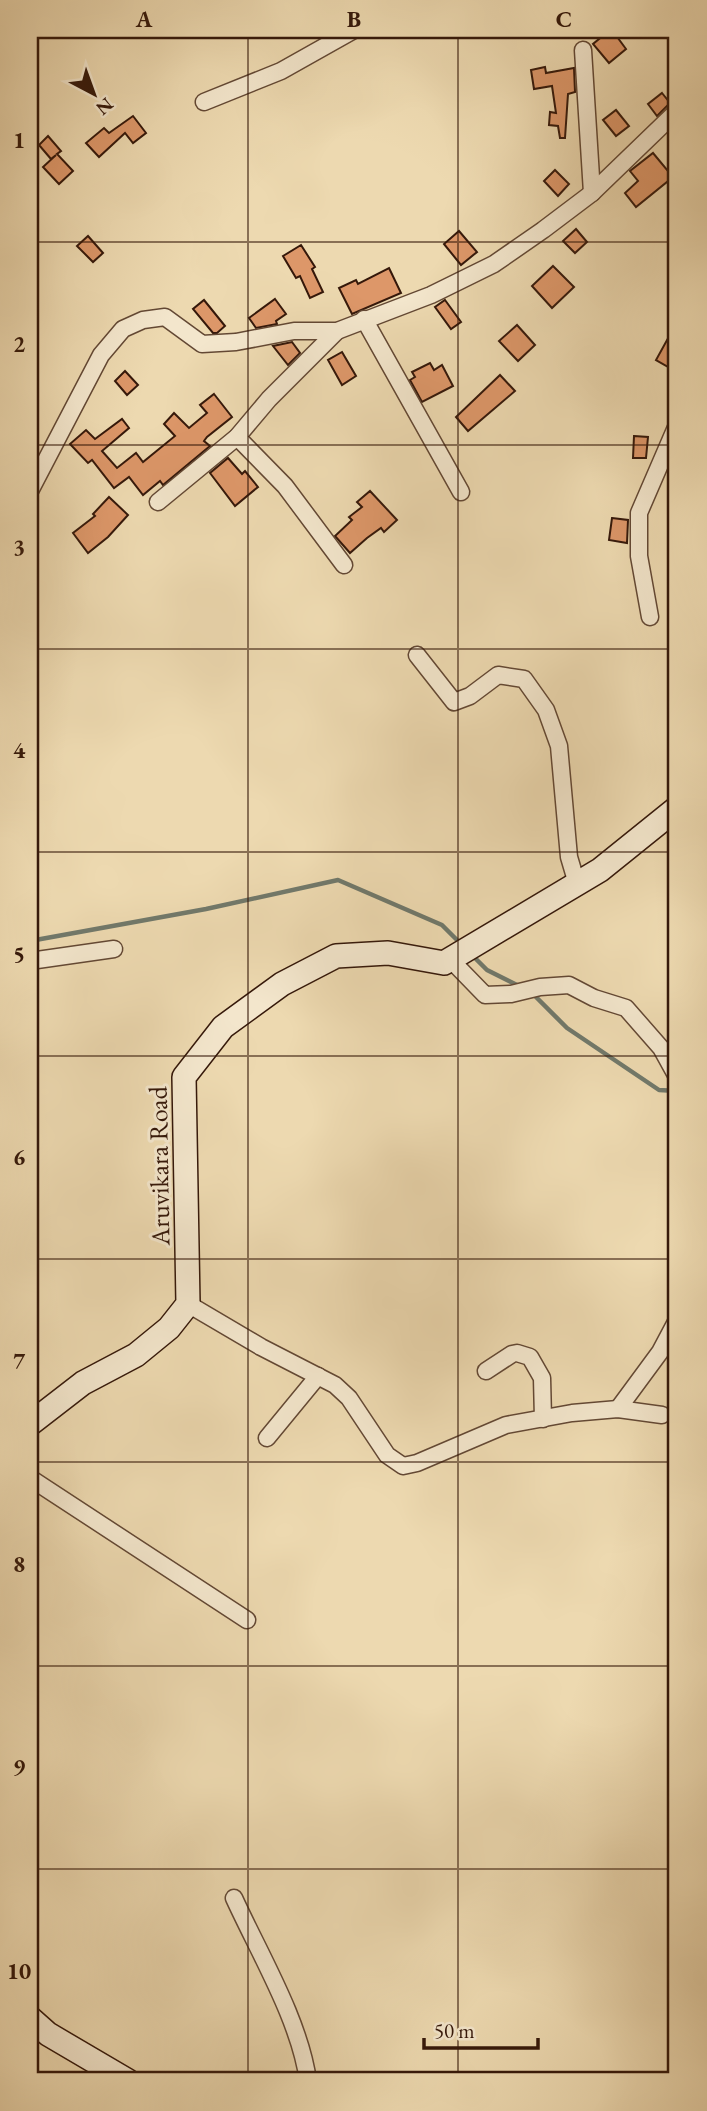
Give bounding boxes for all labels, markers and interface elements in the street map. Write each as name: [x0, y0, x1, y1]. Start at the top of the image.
text: A: [135, 4, 153, 34]
text: B: [347, 4, 361, 34]
text: C: [556, 4, 572, 34]
north arrow: [60, 60, 130, 130]
text: N: [90, 92, 119, 121]
text: 1: [13, 125, 25, 155]
text: 2: [13, 329, 25, 359]
text: 3: [13, 532, 25, 562]
text: 4: [13, 735, 26, 765]
text: 5: [13, 939, 25, 969]
street label: Aruvikara Road: [141, 1085, 177, 1247]
text: 6: [13, 1142, 25, 1172]
text: 7: [13, 1346, 26, 1376]
text: 8: [13, 1549, 25, 1579]
text: 9: [13, 1752, 25, 1782]
text: 10: [7, 1956, 31, 1986]
scale bar: [424, 2006, 537, 2050]
text: 50 m: [434, 2017, 475, 2044]

